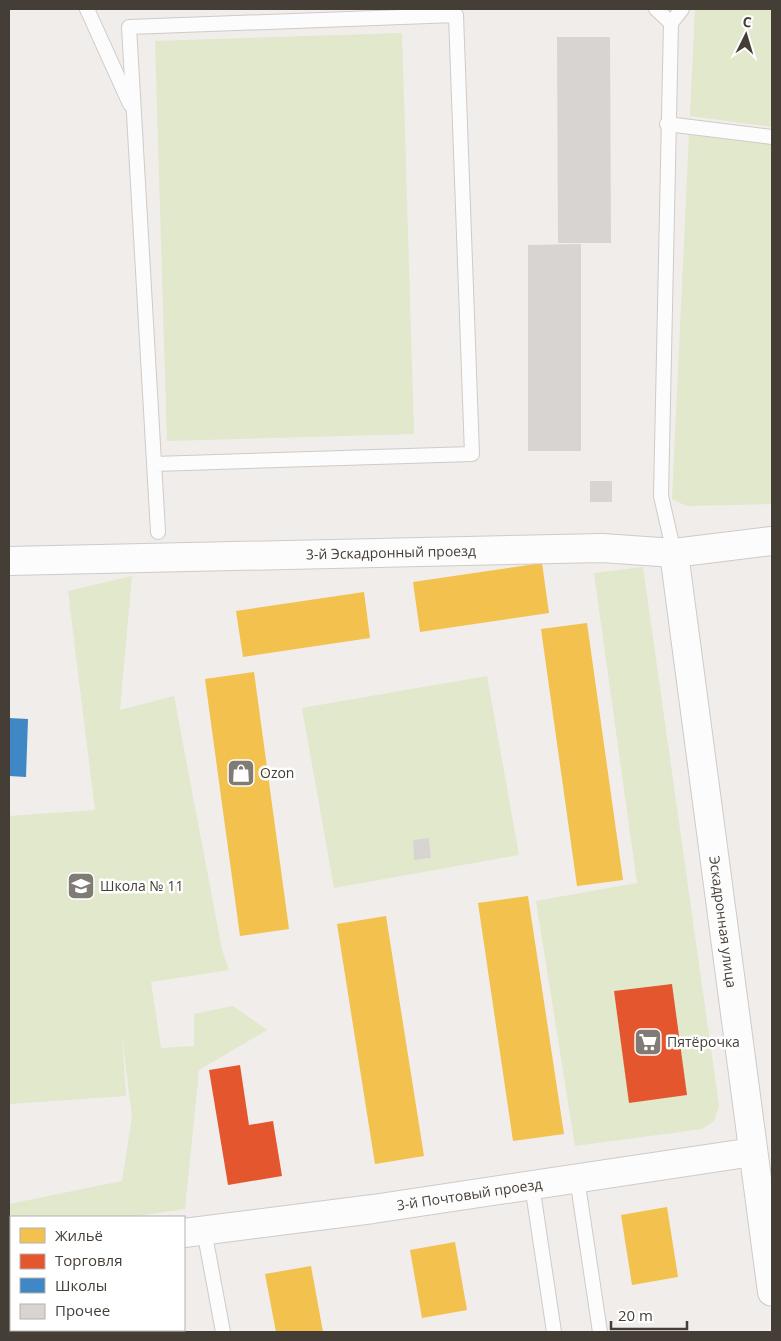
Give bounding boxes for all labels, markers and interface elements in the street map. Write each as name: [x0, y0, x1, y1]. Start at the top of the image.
north arrow: [721, 10, 771, 60]
text: С: [742, 12, 753, 31]
street label: 3-й Эскадронный проезд: [306, 541, 476, 563]
shop icon: Ozon: [226, 758, 256, 788]
place label: Ozon: [260, 763, 294, 782]
street label: Эскадронная улица: [705, 855, 742, 989]
school or university icon: Школа № 11: [66, 871, 96, 901]
place label: Школа № 11: [100, 876, 183, 895]
supermarket icon: Пятёрочка: [633, 1027, 663, 1057]
place label: Пятёрочка: [667, 1032, 740, 1051]
street label: 3-й Почтовый проезд: [395, 1174, 543, 1214]
legend: [10, 1216, 185, 1331]
text: Жильё: [55, 1225, 103, 1245]
text: Торговля: [55, 1250, 122, 1270]
text: Школы: [55, 1275, 107, 1295]
scale bar: [611, 1298, 687, 1330]
text: Прочее: [55, 1300, 110, 1320]
text: 20 m: [618, 1305, 653, 1325]

